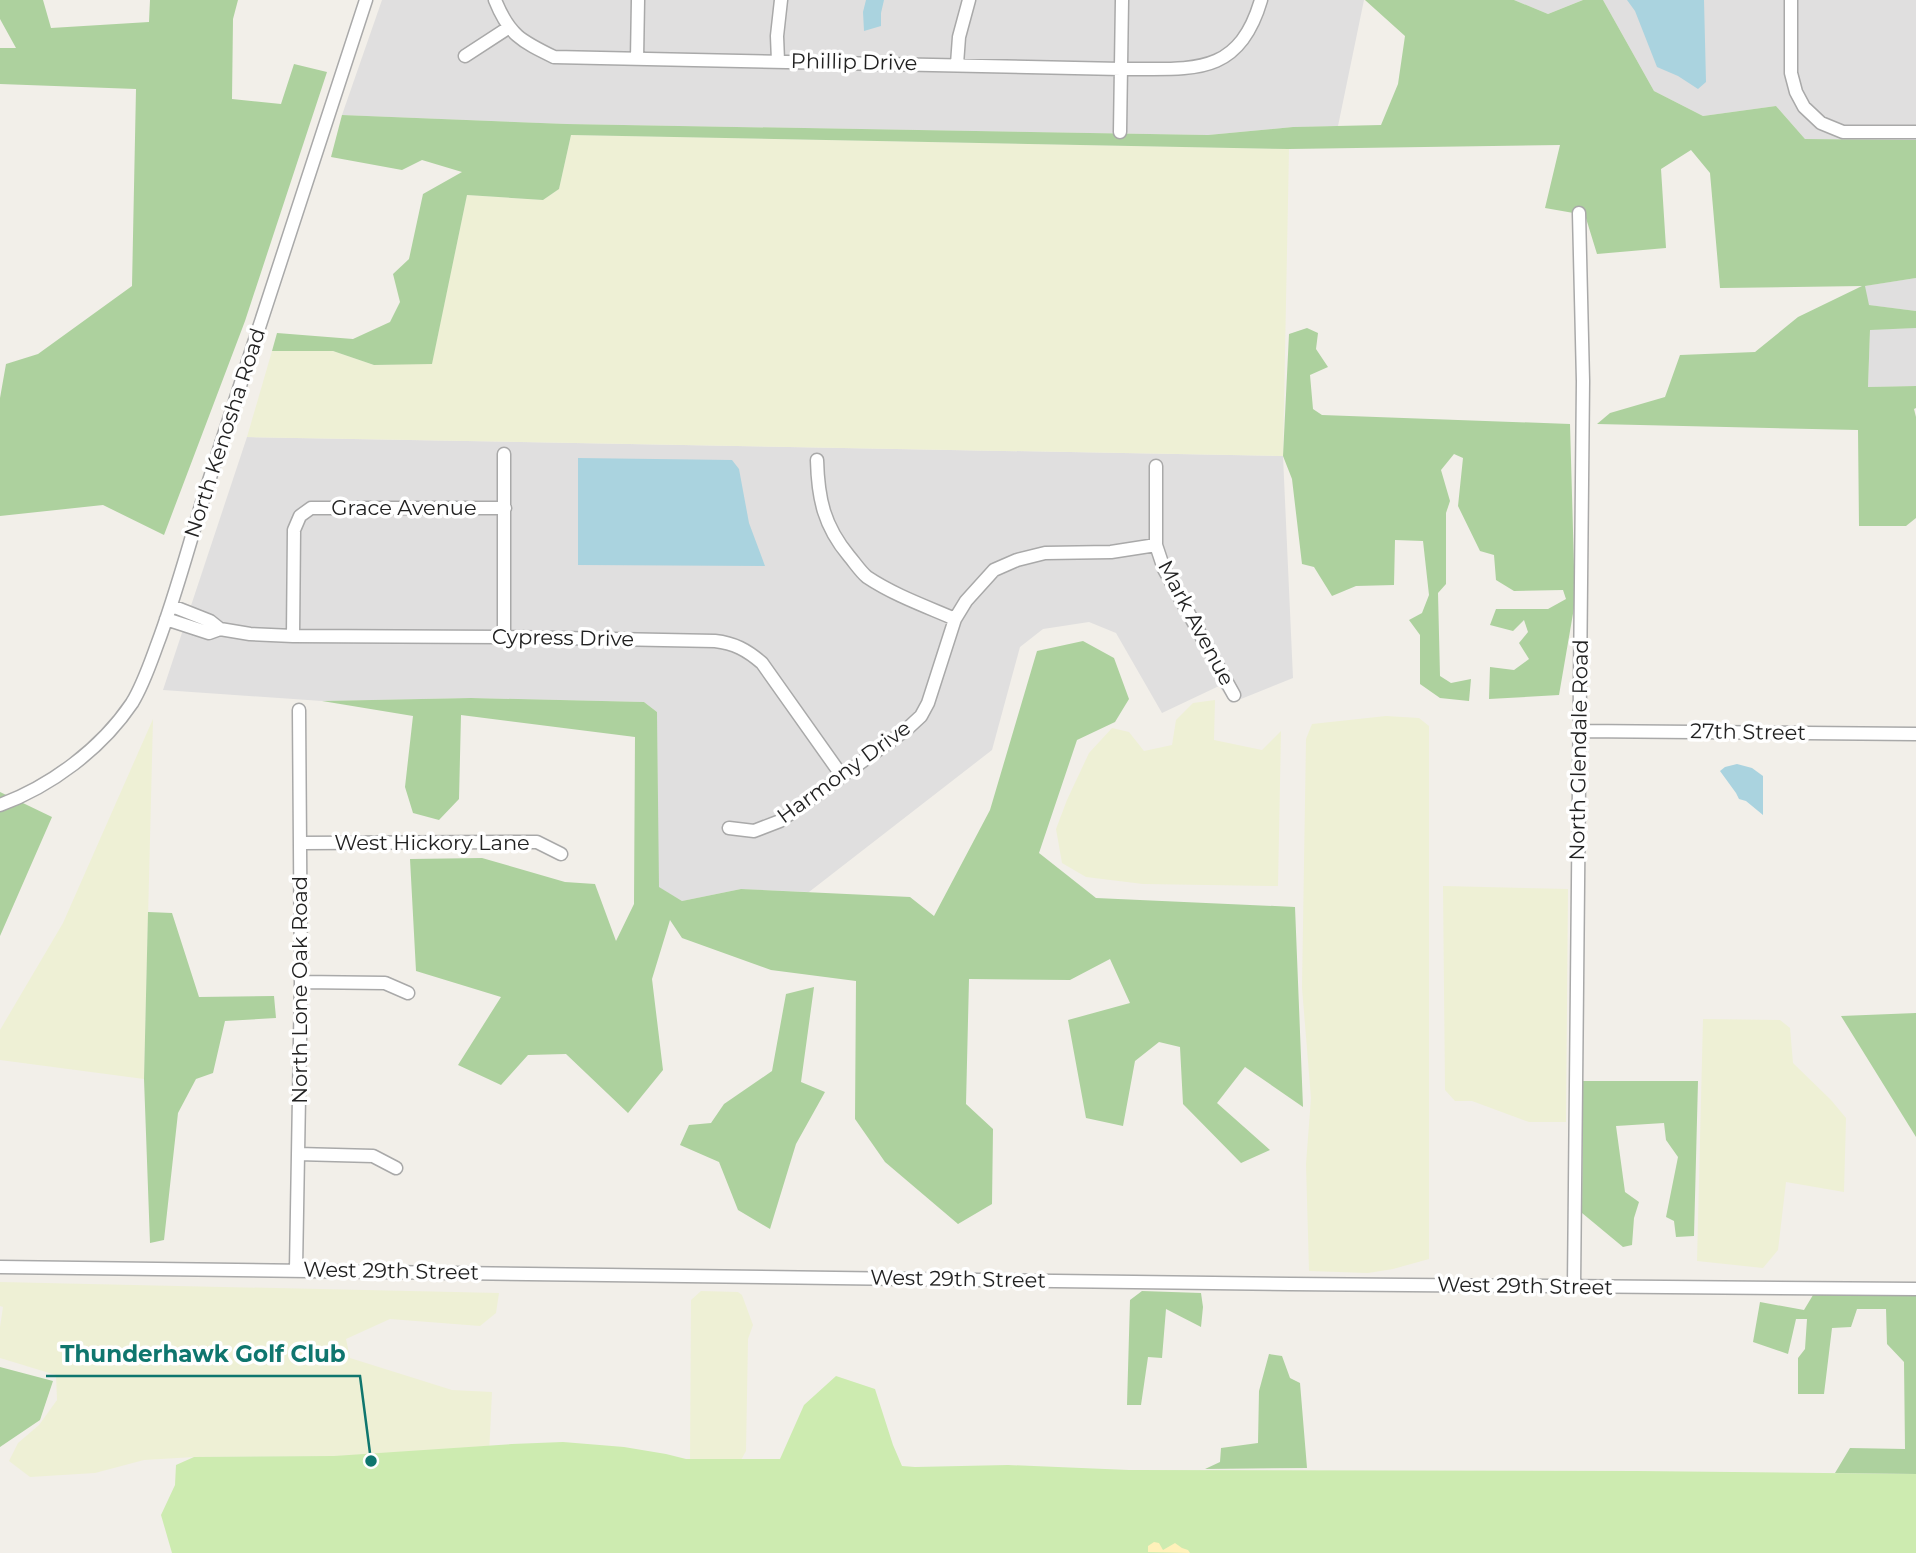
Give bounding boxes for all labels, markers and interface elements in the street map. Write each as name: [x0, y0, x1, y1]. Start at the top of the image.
street label: Phillip Drive: [790, 48, 918, 75]
street label: North Kenosha Road: [179, 325, 270, 541]
street label: Grace Avenue: [331, 495, 477, 520]
street label: Mark Avenue: [1153, 556, 1240, 690]
street label: Cypress Drive: [492, 624, 634, 651]
street label: North Glendale Road: [1564, 639, 1593, 861]
street label: Harmony Drive: [772, 715, 915, 828]
street label: 27th Street: [1690, 718, 1806, 745]
street label: West Hickory Lane: [334, 830, 530, 855]
street label: North Lone Oak Road: [287, 876, 312, 1104]
street label: West 29th Street: [303, 1256, 479, 1285]
street label: West 29th Street: [870, 1264, 1046, 1293]
street label: West 29th Street: [1437, 1271, 1613, 1300]
callout: Thunderhawk Golf Club: [46, 1332, 360, 1376]
text: Thunderhawk Golf Club: [60, 1340, 346, 1368]

